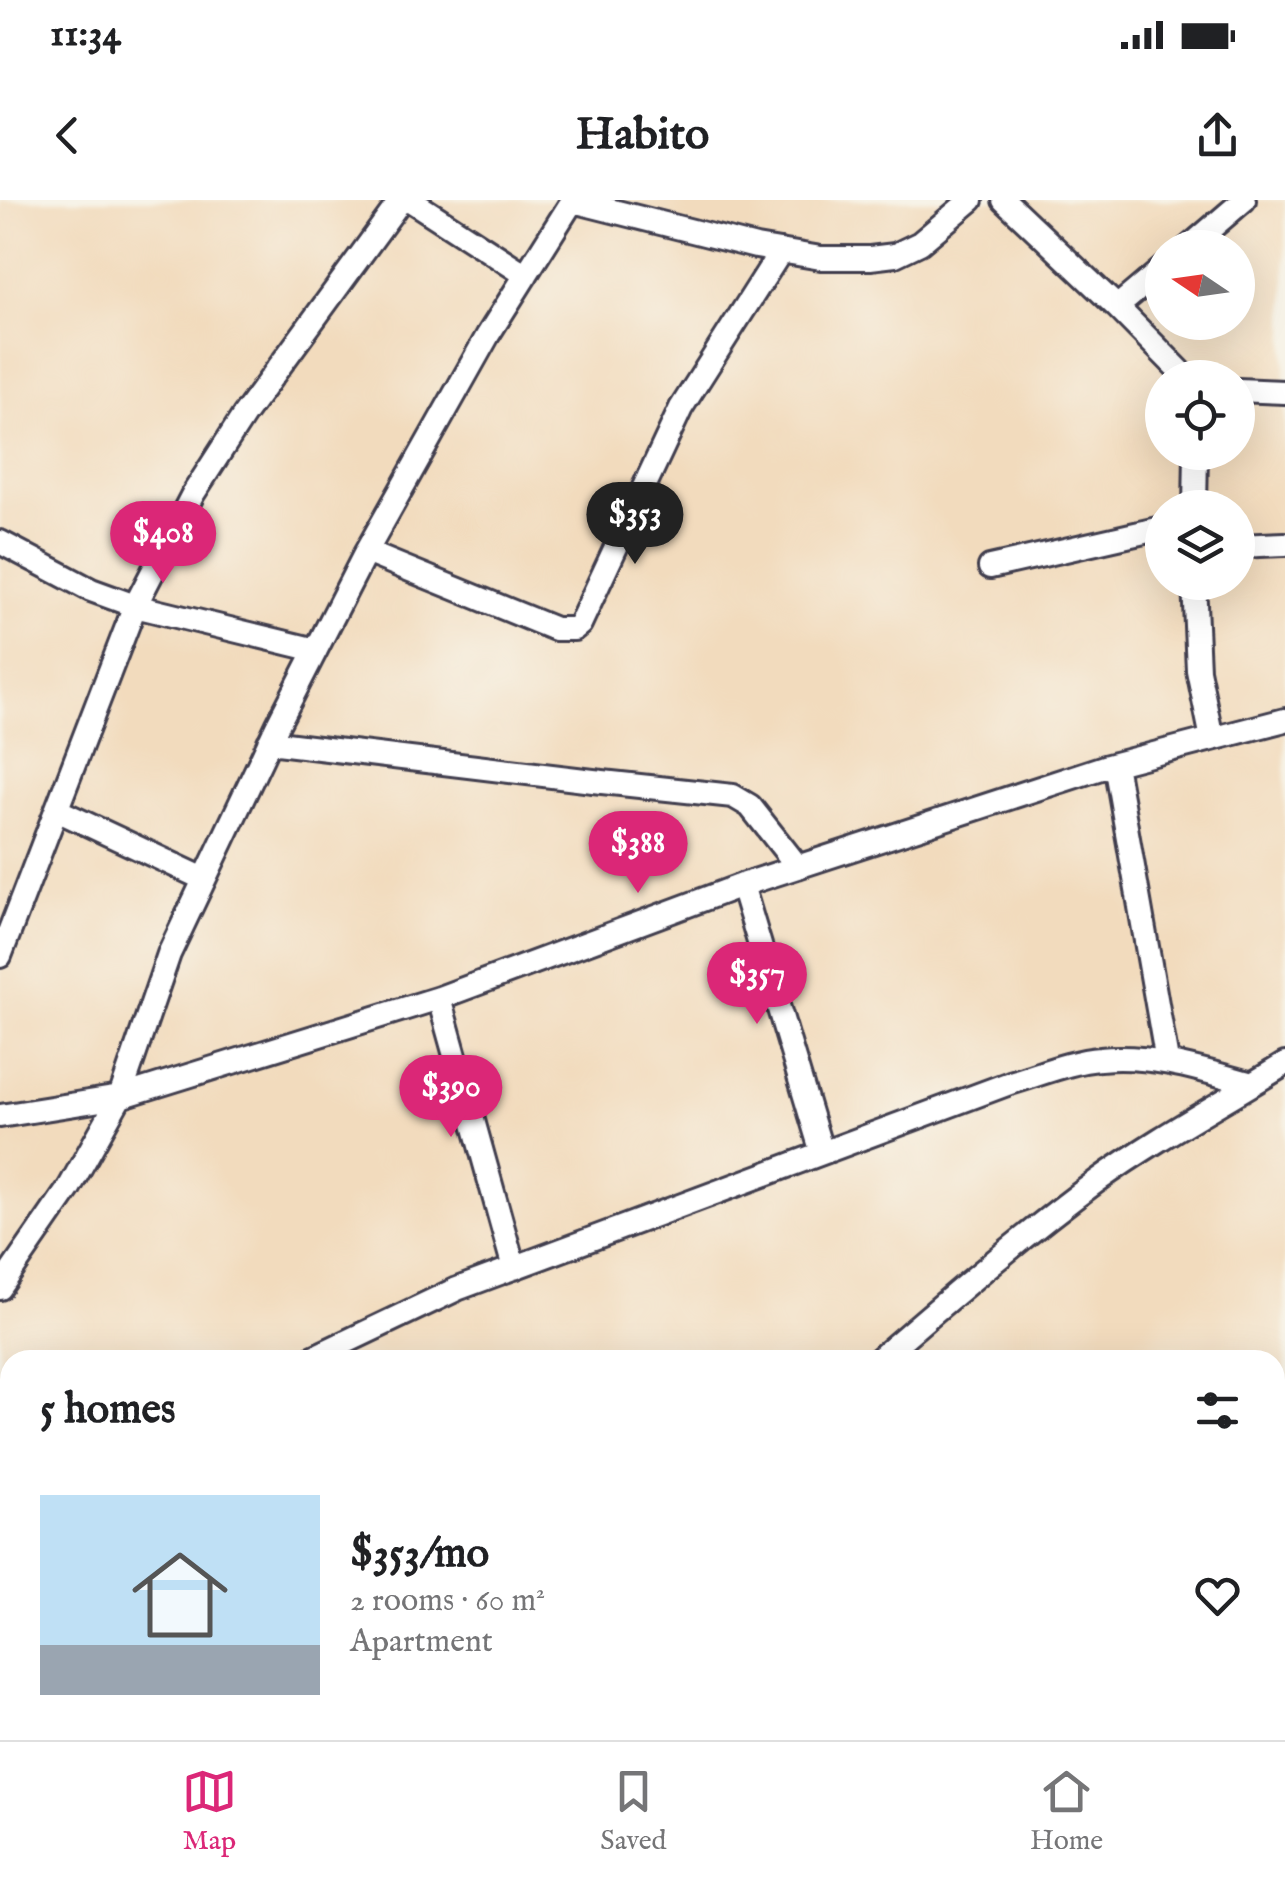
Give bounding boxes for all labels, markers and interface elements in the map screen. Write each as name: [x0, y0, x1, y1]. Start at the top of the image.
text: 11:34: [50, 11, 121, 59]
text: Habito: [576, 107, 709, 164]
icon: back: [40, 108, 95, 163]
icon: share: [1190, 108, 1245, 163]
north arrow: [1145, 230, 1255, 340]
map controls: [1145, 230, 1255, 600]
button: locate: [1145, 360, 1255, 470]
pin: $353: [576, 482, 694, 567]
button: layers: [1145, 490, 1255, 600]
text: $353: [608, 494, 662, 535]
pin: $408: [104, 501, 222, 586]
text: $408: [132, 513, 194, 554]
pin: $388: [579, 811, 697, 896]
text: $388: [611, 823, 665, 864]
pin: $357: [698, 942, 816, 1027]
text: $357: [729, 954, 785, 995]
pin: $390: [392, 1055, 510, 1140]
text: $390: [421, 1067, 481, 1108]
icon: filters: [1190, 1383, 1245, 1438]
text: 5 homes: [40, 1384, 176, 1437]
text: $353/mo: [350, 1528, 489, 1581]
icon: home: [120, 1535, 240, 1655]
icon: heart: [1190, 1568, 1245, 1623]
text: 2 rooms · 60 m²: [350, 1581, 545, 1622]
text: Apartment: [350, 1622, 493, 1663]
tab: Map: [182, 1764, 237, 1859]
tab: Saved: [600, 1764, 667, 1859]
tab: Home: [1030, 1764, 1103, 1859]

